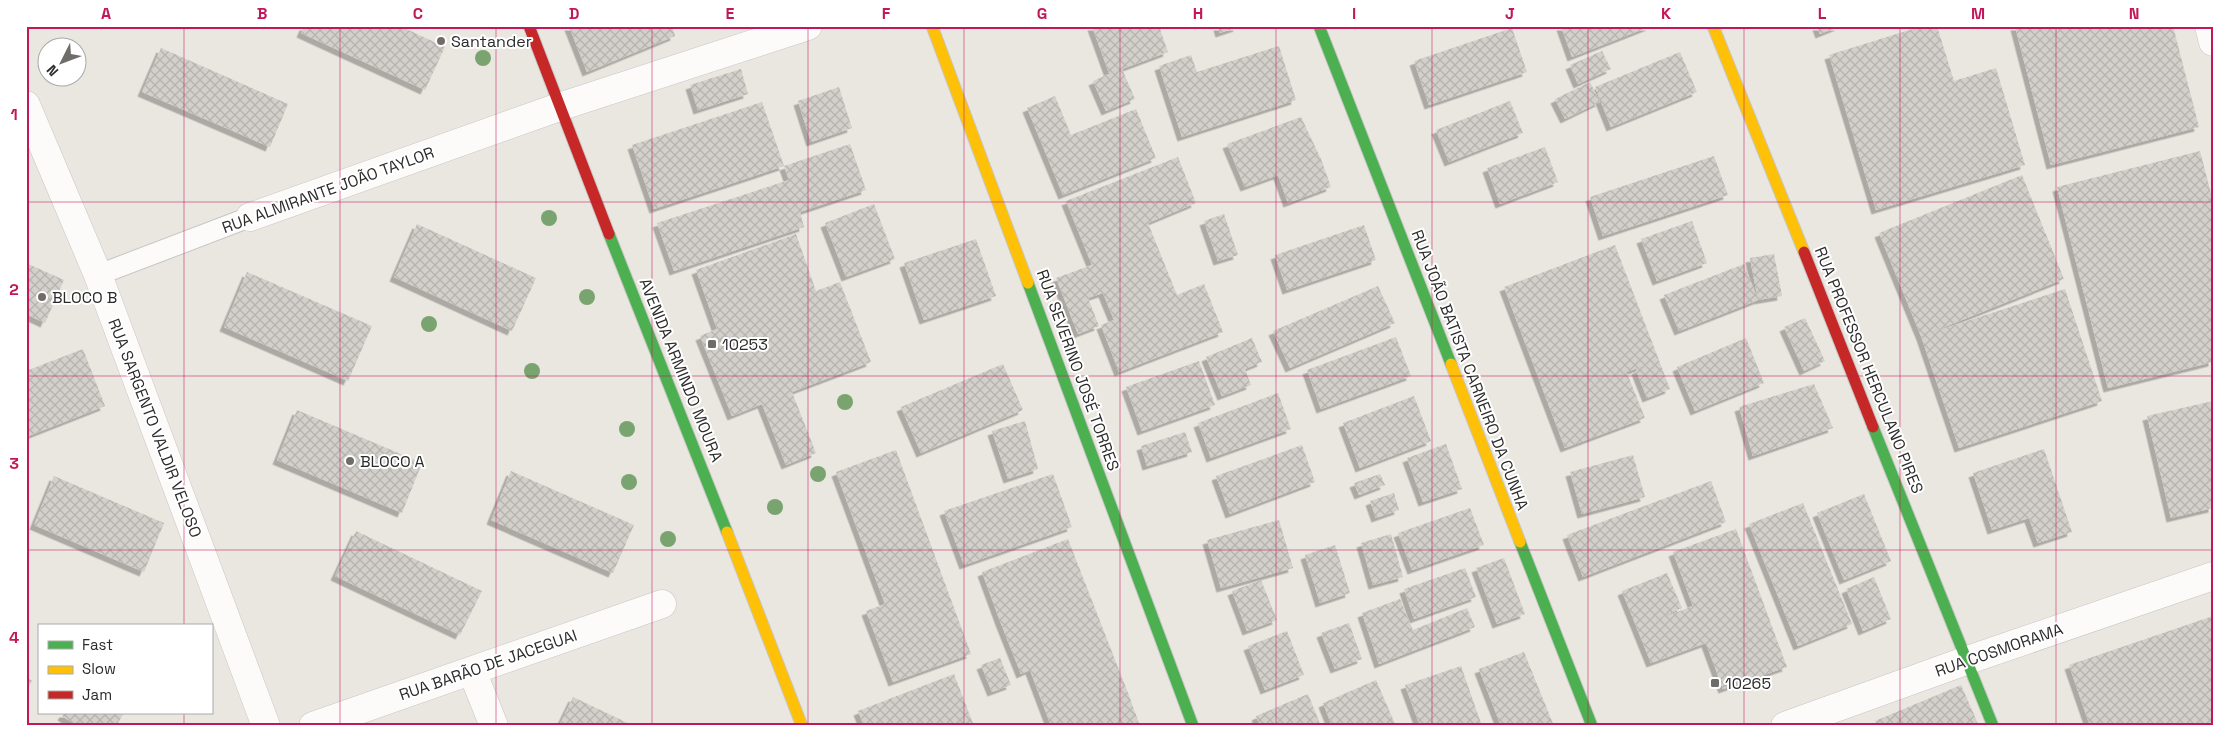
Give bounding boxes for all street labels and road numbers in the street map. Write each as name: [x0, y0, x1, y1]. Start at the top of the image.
street label: RUA ALMIRANTE JOÃO TAYLOR: [219, 142, 437, 238]
street label: RUA JOÃO BATISTA CARNEIRO DA CUNHA: [1407, 227, 1533, 513]
street label: RUA PROFESSOR HERCULANO PIRES: [1810, 244, 1928, 497]
street label: RUA SEVERINO JOSÉ TORRES: [1032, 266, 1124, 474]
street label: AVENIDA ARMINDO MOURA: [635, 275, 727, 465]
street label: RUA SARGENTO VALDIR VELOSO: [103, 315, 207, 541]
street label: RUA COSMORAMA: [1932, 618, 2066, 682]
street label: RUA BARÃO DE JACEGUAI: [396, 625, 580, 705]

